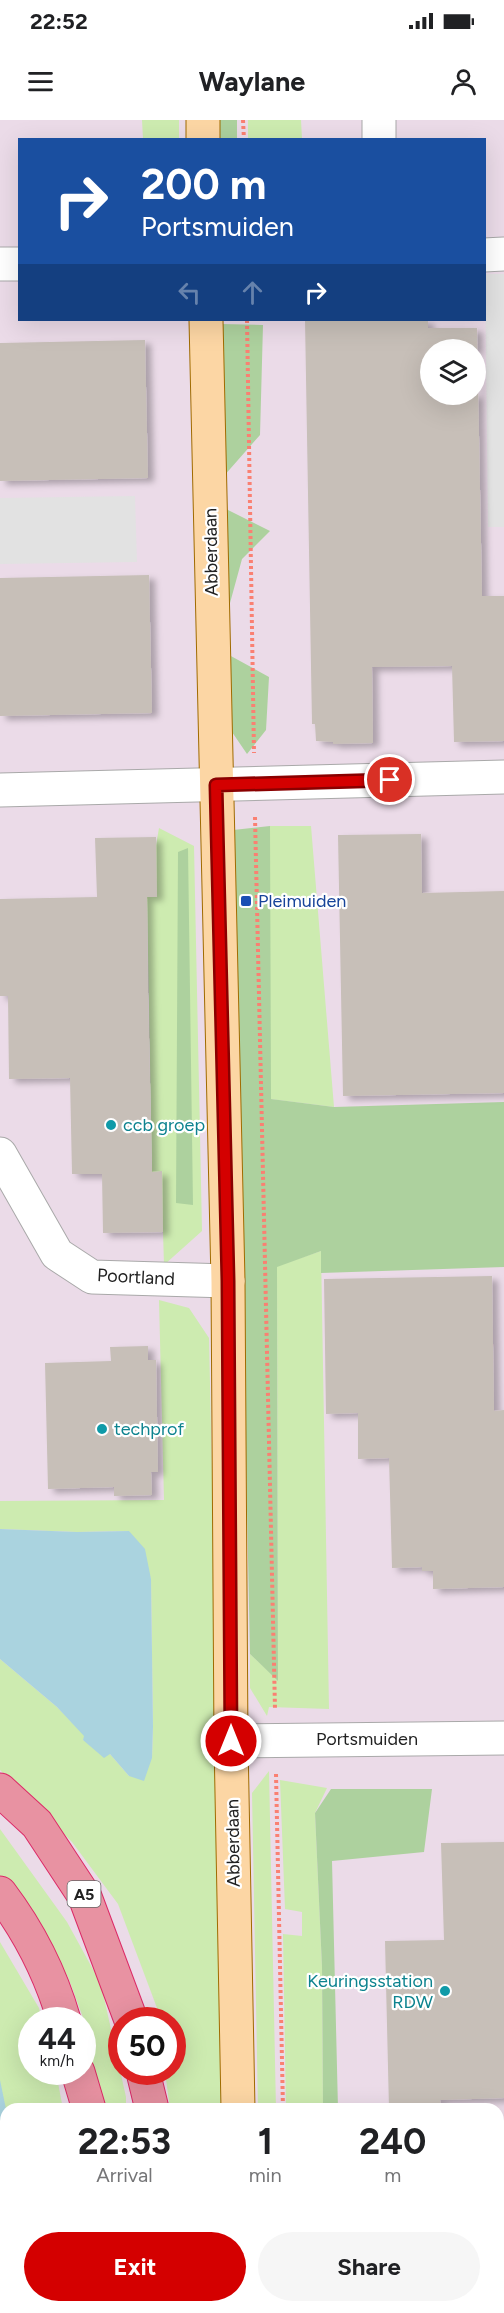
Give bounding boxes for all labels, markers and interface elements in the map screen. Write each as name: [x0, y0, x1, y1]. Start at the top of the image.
text: 22:52: [30, 8, 88, 35]
icon: menu: [24, 65, 57, 98]
text: Waylane: [199, 65, 305, 98]
icon: person: [447, 65, 480, 98]
text: 200 m: [141, 159, 266, 210]
icon: right: [42, 162, 120, 240]
text: Portsmuiden: [141, 210, 294, 243]
icon: left: [173, 276, 206, 309]
icon: ahead: [236, 276, 269, 309]
icon: right: [299, 276, 332, 309]
map controls: [420, 339, 486, 405]
button: layers: [420, 339, 486, 405]
street label: Abberdaan: [199, 508, 223, 596]
pin: [364, 754, 415, 805]
icon: arrive: [373, 763, 406, 796]
place label: Pleimuiden: [258, 890, 346, 912]
marker: Pleimuiden: [239, 894, 253, 908]
place label: ccb groep: [123, 1114, 205, 1136]
marker: ccb groep: [104, 1118, 118, 1132]
street label: Poortland: [97, 1264, 175, 1290]
place label: techprof: [114, 1418, 185, 1440]
marker: techprof: [95, 1422, 109, 1436]
position arrow: [199, 1709, 263, 1773]
street label: Portsmuiden: [316, 1728, 418, 1750]
street label: Abberdaan: [221, 1799, 245, 1887]
road number: A5: [68, 1881, 100, 1907]
place label: Keuringsstation RDW: [307, 1970, 434, 2013]
marker: Keuringsstation RDW: [438, 1984, 452, 1998]
speed limit sign: 50: [108, 2007, 186, 2085]
text: 44: [38, 2020, 76, 2057]
text: km/h: [40, 2052, 74, 2070]
text: 22:53: [78, 2120, 171, 2163]
text: 1: [258, 2120, 273, 2163]
text: 240: [359, 2120, 426, 2163]
text: Arrival: [96, 2163, 153, 2187]
text: min: [249, 2163, 282, 2187]
text: m: [384, 2163, 401, 2187]
button: Exit: [24, 2232, 246, 2301]
button: Share: [258, 2232, 480, 2301]

